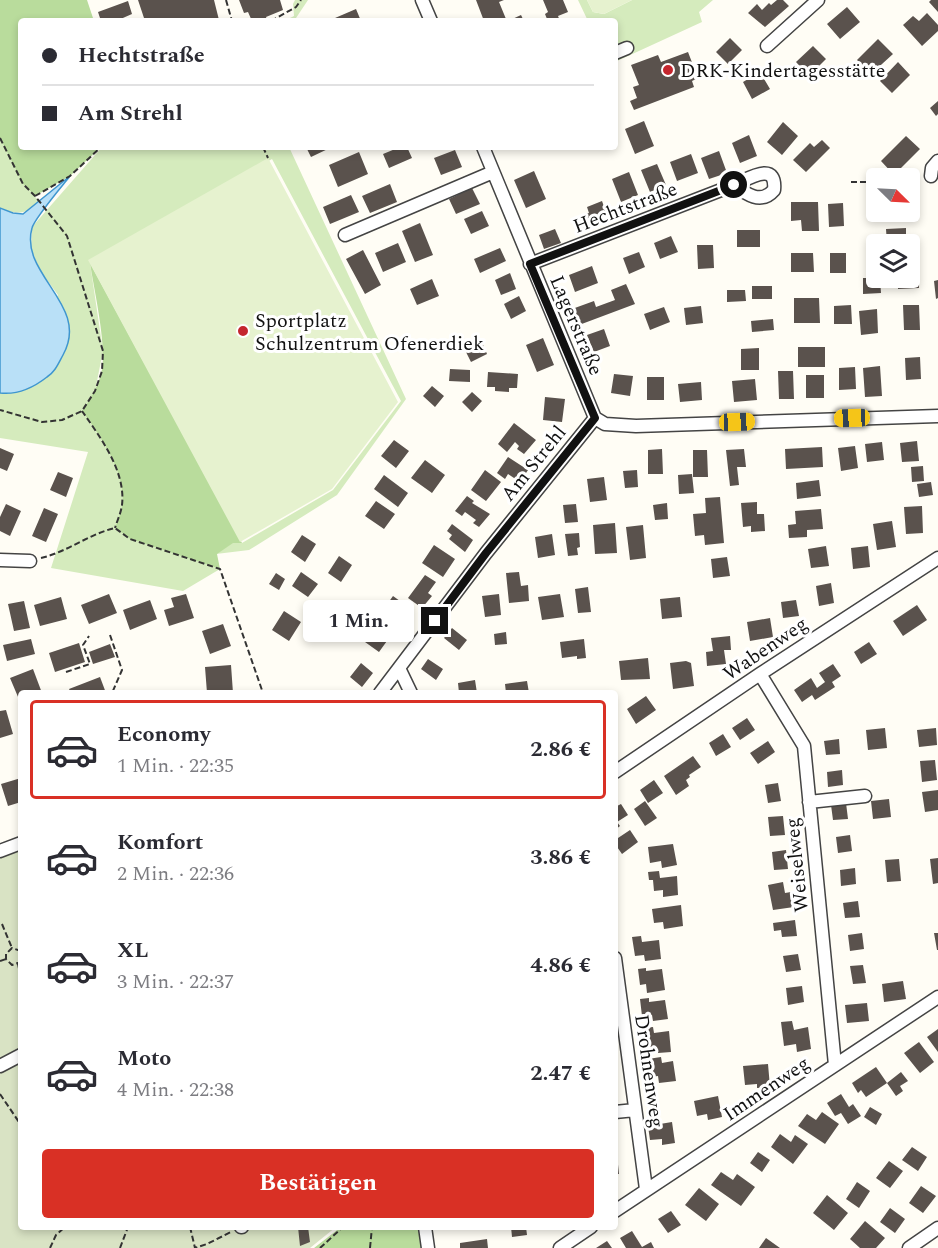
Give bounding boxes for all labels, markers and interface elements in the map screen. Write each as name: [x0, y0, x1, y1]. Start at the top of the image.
text: Hechtstraße: [78, 39, 205, 72]
place label: DRK-Kindertagesstätte: [680, 56, 885, 86]
marker: DRK-Kindertagesstätte: [661, 63, 675, 77]
text: Am Strehl: [78, 97, 183, 130]
north arrow: [866, 168, 920, 222]
map controls: [866, 168, 920, 288]
route start: [720, 171, 747, 198]
street label: Hechtstraße: [569, 174, 682, 242]
button: layers: [866, 234, 920, 288]
street label: Lagerstraße: [542, 271, 611, 380]
place label: Sportplatz Schulzentrum Ofenerdiek: [255, 306, 484, 359]
marker: Sportplatz Schulzentrum Ofenerdiek: [236, 324, 250, 338]
car: [834, 408, 870, 428]
car: [719, 412, 755, 432]
street label: Am Strehl: [494, 419, 574, 508]
callout: 1 Min.: [303, 600, 414, 642]
text: 1 Min.: [328, 606, 389, 636]
route end: [421, 607, 448, 634]
street label: Wabenweg: [717, 609, 814, 688]
text: Economy: [117, 718, 210, 751]
icon: car: [45, 723, 99, 777]
text: 2.86 €: [530, 733, 591, 766]
text: 1 Min. · 22:35: [117, 751, 234, 781]
street label: Weiselweg: [777, 816, 817, 914]
text: Komfort: [117, 826, 203, 859]
icon: car: [45, 831, 99, 885]
text: 3.86 €: [530, 841, 591, 874]
text: 2 Min. · 22:36: [117, 859, 234, 889]
text: XL: [117, 934, 148, 967]
icon: car: [45, 939, 99, 993]
text: 4.86 €: [530, 949, 591, 982]
text: 3 Min. · 22:37: [117, 967, 234, 997]
street label: Drohnenweg: [626, 1012, 672, 1130]
text: Moto: [117, 1042, 171, 1075]
icon: car: [45, 1047, 99, 1101]
street label: Immenweg: [717, 1049, 816, 1129]
text: 2.47 €: [530, 1057, 591, 1090]
text: 4 Min. · 22:38: [117, 1075, 234, 1105]
button: Bestätigen: [42, 1149, 594, 1218]

